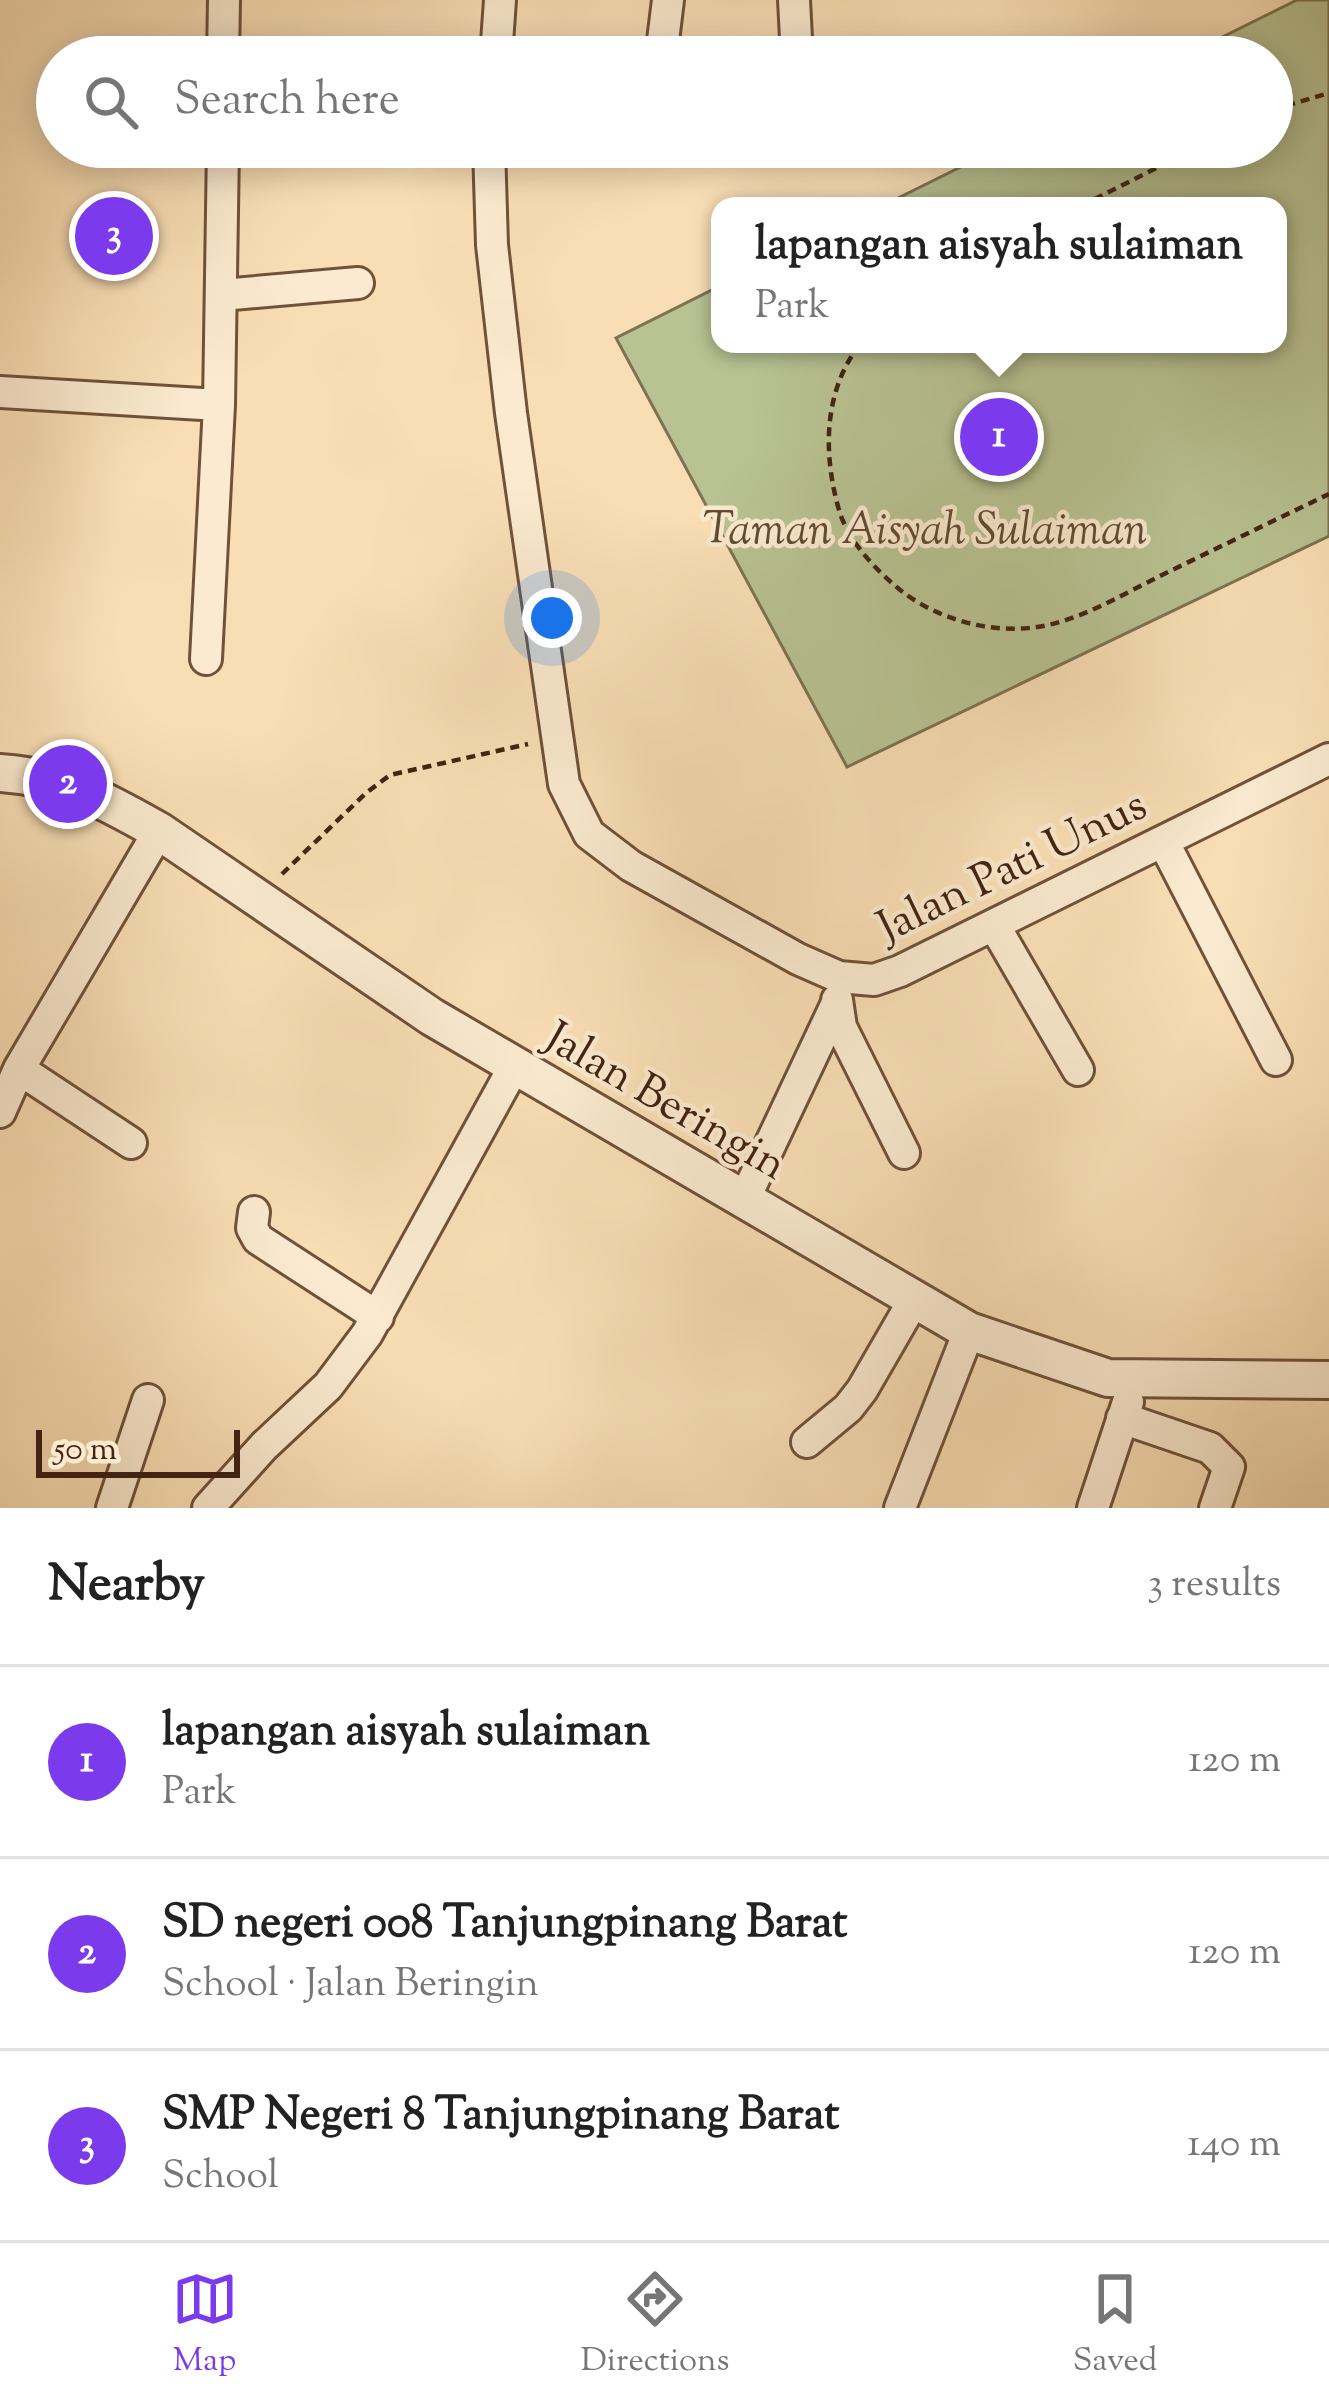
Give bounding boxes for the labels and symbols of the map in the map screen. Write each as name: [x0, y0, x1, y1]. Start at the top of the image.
pin: 3: [75, 191, 153, 281]
pin: 1: [960, 392, 1038, 482]
park label: Taman Aisyah Sulaiman: [703, 500, 1147, 565]
your location: [522, 588, 582, 648]
pin: 2: [29, 739, 107, 829]
street label: Jalan Pati Unus: [865, 776, 1159, 964]
street label: Jalan Beringin: [529, 1007, 797, 1199]
scale bar: [36, 1424, 240, 1477]

